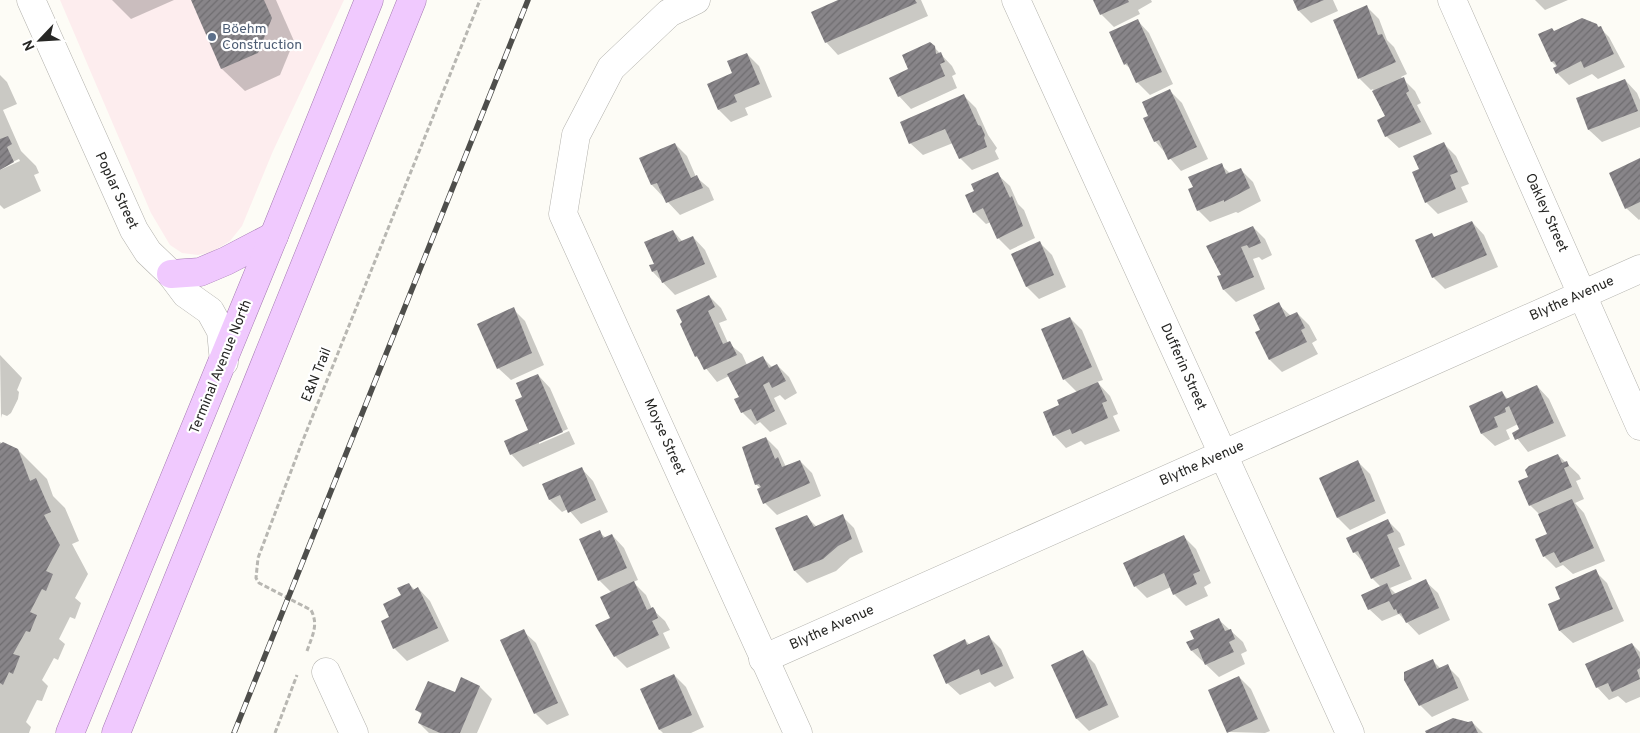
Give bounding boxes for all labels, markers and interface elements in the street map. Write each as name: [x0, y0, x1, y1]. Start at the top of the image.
north arrow: [15, 15, 65, 65]
place label: Böehm Construction: [222, 21, 302, 54]
marker: Böehm Construction: [206, 31, 218, 43]
text: N: [20, 37, 39, 53]
street label: Poplar Street: [91, 150, 141, 232]
street label: Oakley Street: [1521, 171, 1571, 255]
street label: Blythe Avenue: [1527, 273, 1617, 325]
street label: Terminal Avenue North: [186, 297, 256, 437]
street label: Dufferin Street: [1156, 321, 1210, 413]
street label: E&N Trail: [298, 345, 336, 405]
street label: Moyse Street: [640, 396, 688, 478]
street label: Blythe Avenue: [1157, 438, 1247, 490]
street label: Blythe Avenue: [787, 602, 877, 654]

